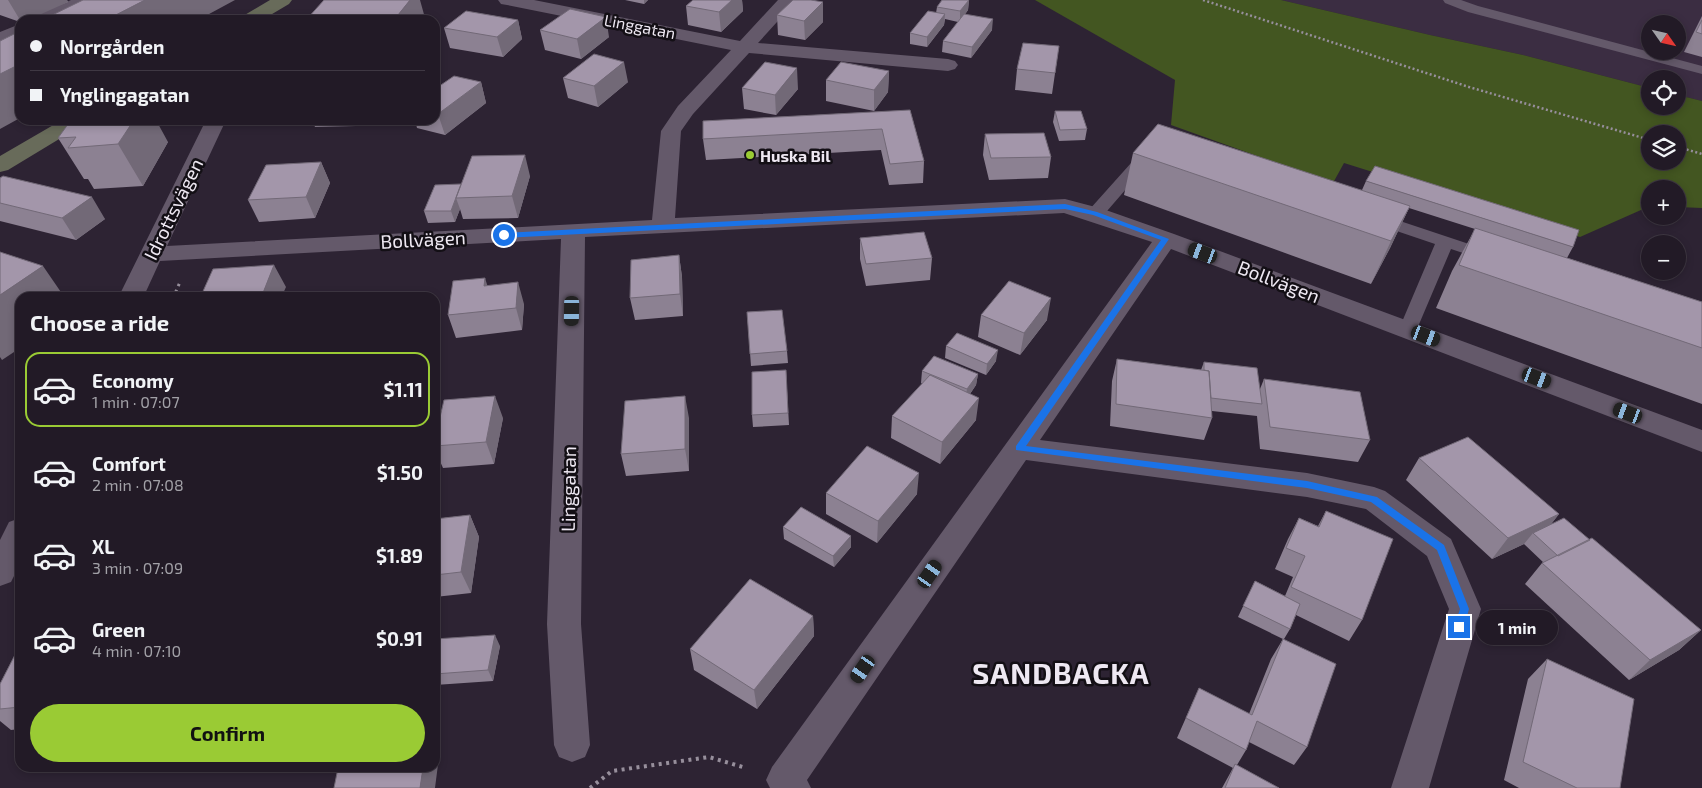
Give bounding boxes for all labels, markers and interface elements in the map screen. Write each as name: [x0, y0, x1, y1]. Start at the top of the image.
street label: Linggatan: [603, 10, 677, 42]
north arrow: [1641, 15, 1686, 60]
map controls: [1641, 15, 1686, 280]
text: Norrgården: [60, 35, 164, 58]
button: locate: [1641, 70, 1686, 115]
text: Ynglingagatan: [60, 83, 189, 106]
button: layers: [1641, 125, 1686, 170]
place label: Huska Bil: [760, 146, 831, 165]
marker: Huska Bil: [744, 149, 756, 161]
street label: Idrottsvägen: [138, 154, 208, 264]
button: +: [1641, 180, 1686, 225]
route start: [493, 224, 515, 246]
street label: Bollvägen: [380, 225, 466, 253]
button: −: [1641, 235, 1686, 280]
car: [1186, 241, 1219, 265]
street label: Bollvägen: [1235, 255, 1323, 307]
car: [564, 296, 579, 326]
text: Choose a ride: [30, 309, 169, 335]
car: [1409, 324, 1442, 348]
car: [1520, 366, 1553, 390]
icon: car: [32, 367, 77, 412]
text: Economy: [92, 369, 174, 392]
text: $1.11: [384, 378, 423, 401]
text: 1 min · 07:07: [92, 392, 180, 411]
car: [1611, 401, 1644, 425]
street label: Linggatan: [556, 446, 580, 532]
icon: car: [32, 450, 77, 495]
text: Comfort: [92, 452, 166, 475]
text: $1.50: [377, 461, 423, 484]
text: 2 min · 07:08: [92, 475, 184, 494]
icon: car: [32, 533, 77, 578]
text: XL: [92, 535, 114, 558]
text: $1.89: [376, 544, 423, 567]
car: [915, 557, 944, 591]
text: 3 min · 07:09: [92, 558, 183, 577]
callout: 1 min: [1476, 610, 1559, 644]
icon: car: [32, 616, 77, 661]
route end: [1448, 616, 1470, 638]
text: Green: [92, 618, 145, 641]
text: 1 min: [1498, 618, 1536, 637]
text: $0.91: [376, 627, 423, 650]
text: 4 min · 07:10: [92, 641, 181, 660]
car: [848, 652, 877, 686]
district label: SANDBACKA: [972, 655, 1150, 690]
button: Confirm: [30, 704, 425, 762]

